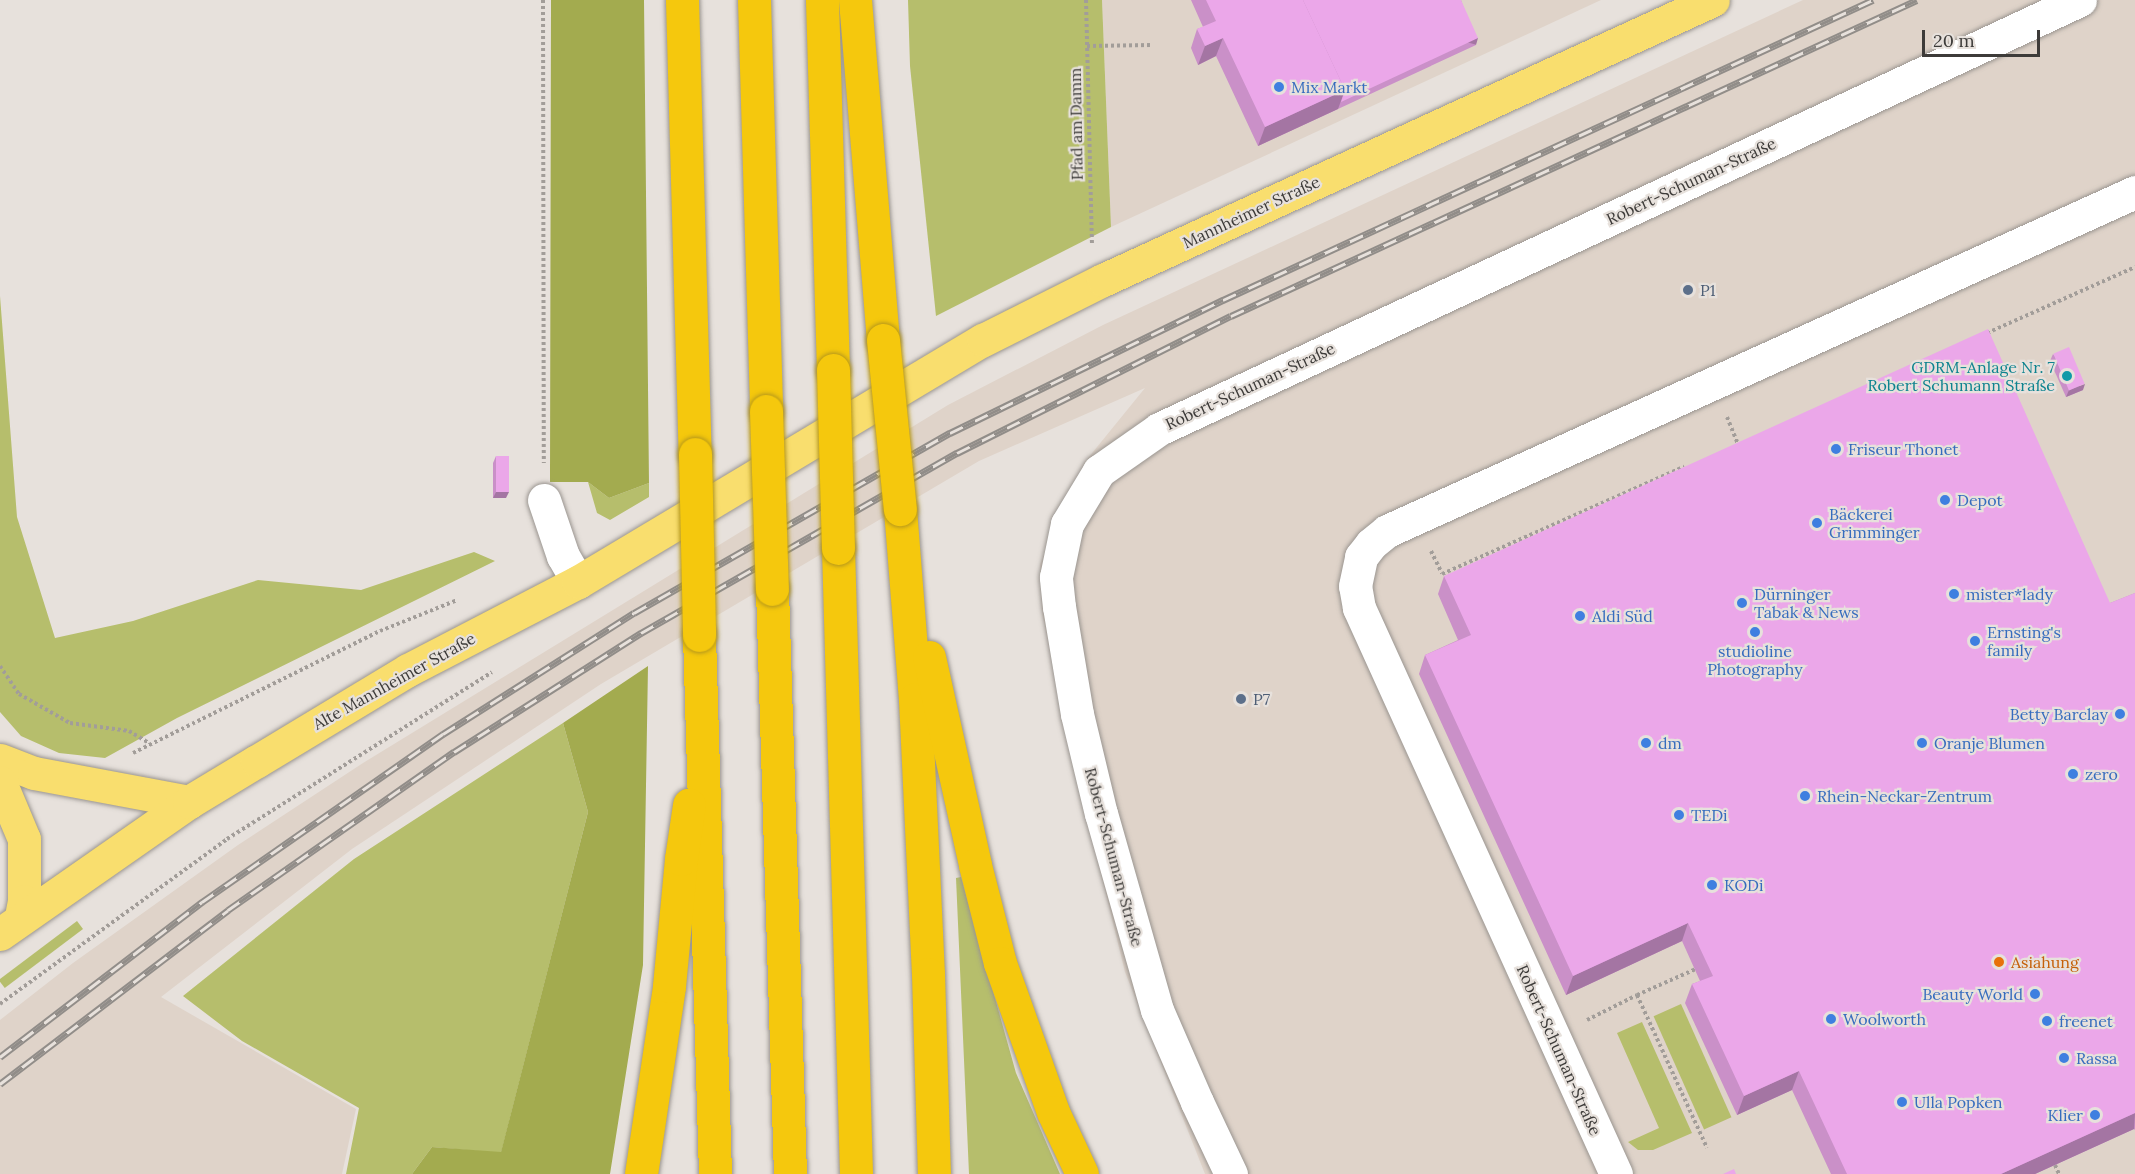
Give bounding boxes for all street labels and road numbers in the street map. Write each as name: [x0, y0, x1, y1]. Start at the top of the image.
street label: Pfad am Damm: [1065, 68, 1087, 180]
street label: Robert-Schuman-Straße: [1603, 133, 1779, 229]
street label: Mannheimer Straße: [1179, 172, 1323, 252]
street label: Robert-Schuman-Straße: [1162, 338, 1338, 434]
street label: Alte Mannheimer Straße: [310, 628, 478, 734]
street label: Robert-Schuman-Straße: [1081, 765, 1147, 949]
street label: Robert-Schuman-Straße: [1513, 962, 1605, 1138]

